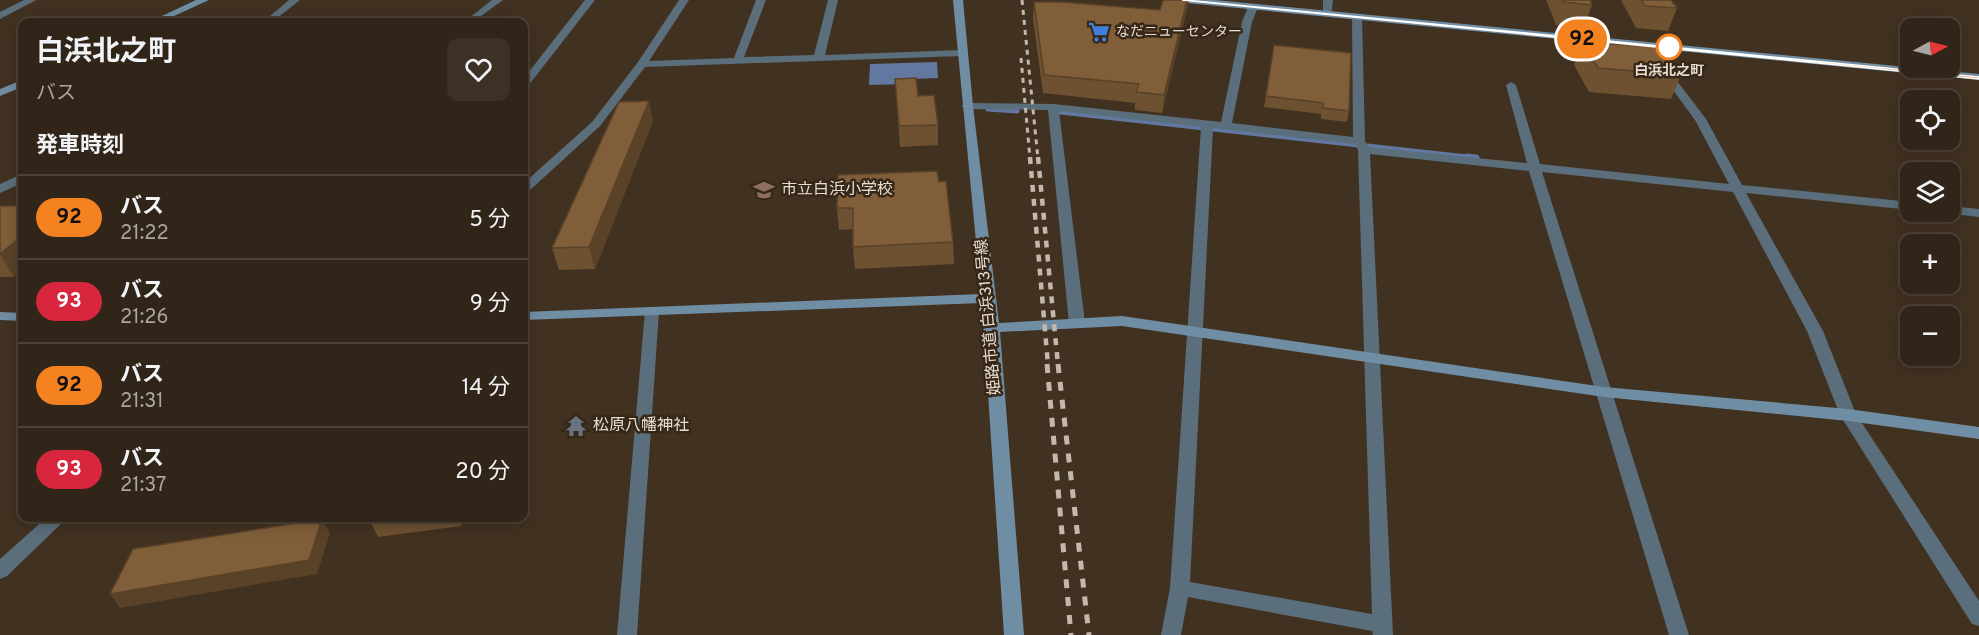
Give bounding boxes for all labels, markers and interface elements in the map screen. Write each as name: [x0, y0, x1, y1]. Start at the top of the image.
north arrow: [1900, 18, 1960, 78]
map controls: [1900, 18, 1960, 366]
supermarket icon: なだニューセンター: [1087, 20, 1111, 44]
line badge: 92: [1555, 20, 1609, 58]
place label: なだニューセンター: [1116, 24, 1242, 41]
text: 92: [1569, 26, 1595, 53]
marker: 白浜北之町: [1656, 34, 1682, 60]
text: 白浜北之町: [36, 35, 176, 71]
button: heart: [447, 38, 510, 101]
place label: 白浜北之町: [1634, 62, 1704, 80]
text: バス: [36, 81, 76, 107]
button: locate: [1900, 90, 1960, 150]
text: 発車時刻: [36, 133, 124, 160]
button: layers: [1900, 162, 1960, 222]
school or university icon: 市立白浜小学校: [752, 178, 776, 202]
place label: 市立白浜小学校: [781, 180, 893, 200]
text: バス: [120, 194, 164, 221]
text: 92: [56, 204, 82, 231]
text: 5 分: [469, 207, 510, 234]
text: 21:22: [120, 221, 169, 247]
button: +: [1900, 234, 1960, 294]
street label: 姫路市道 白浜313号線: [972, 238, 1006, 396]
text: バス: [120, 278, 164, 305]
text: 93: [56, 288, 82, 315]
text: 9 分: [470, 291, 510, 318]
text: 21:26: [120, 305, 168, 331]
button: −: [1900, 306, 1960, 366]
text: バス: [120, 362, 164, 389]
text: 92: [56, 372, 82, 399]
text: 14 分: [461, 375, 510, 402]
text: 21:31: [120, 389, 164, 415]
temple icon: 松原八幡神社: [564, 414, 588, 438]
place label: 松原八幡神社: [593, 416, 689, 436]
text: バス: [120, 446, 164, 473]
text: 93: [56, 456, 82, 483]
text: 20 分: [455, 459, 510, 486]
text: 21:37: [120, 473, 166, 499]

